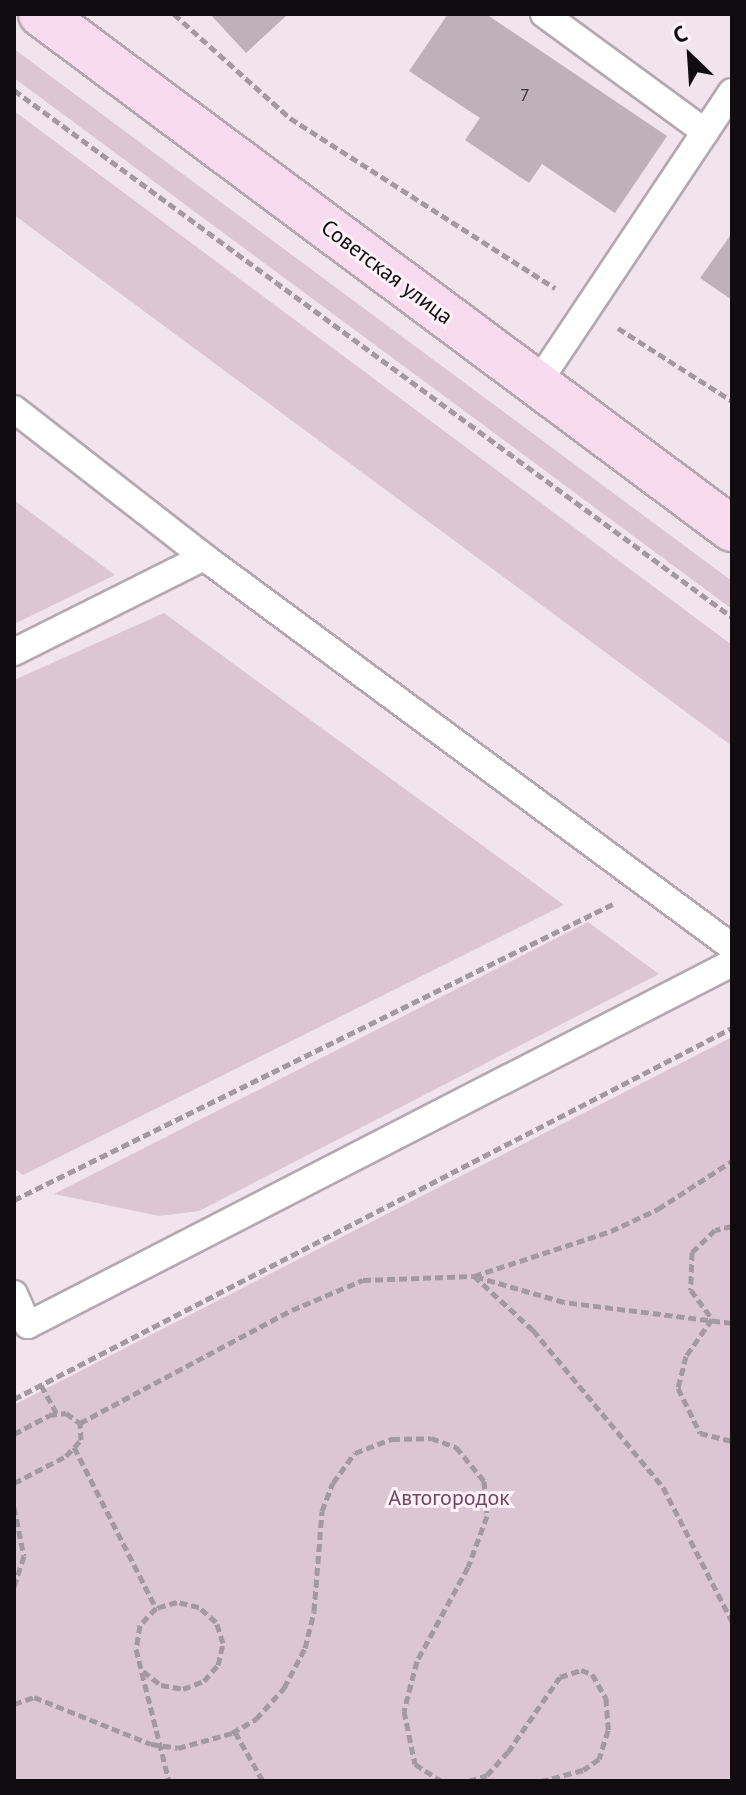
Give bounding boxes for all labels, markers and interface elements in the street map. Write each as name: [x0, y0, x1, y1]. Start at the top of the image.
north arrow: [650, 16, 730, 96]
text: С: [668, 19, 691, 50]
house number: 7: [520, 84, 530, 106]
street label: Советская улица: [316, 214, 458, 330]
park label: Автогородок: [388, 1485, 510, 1511]

